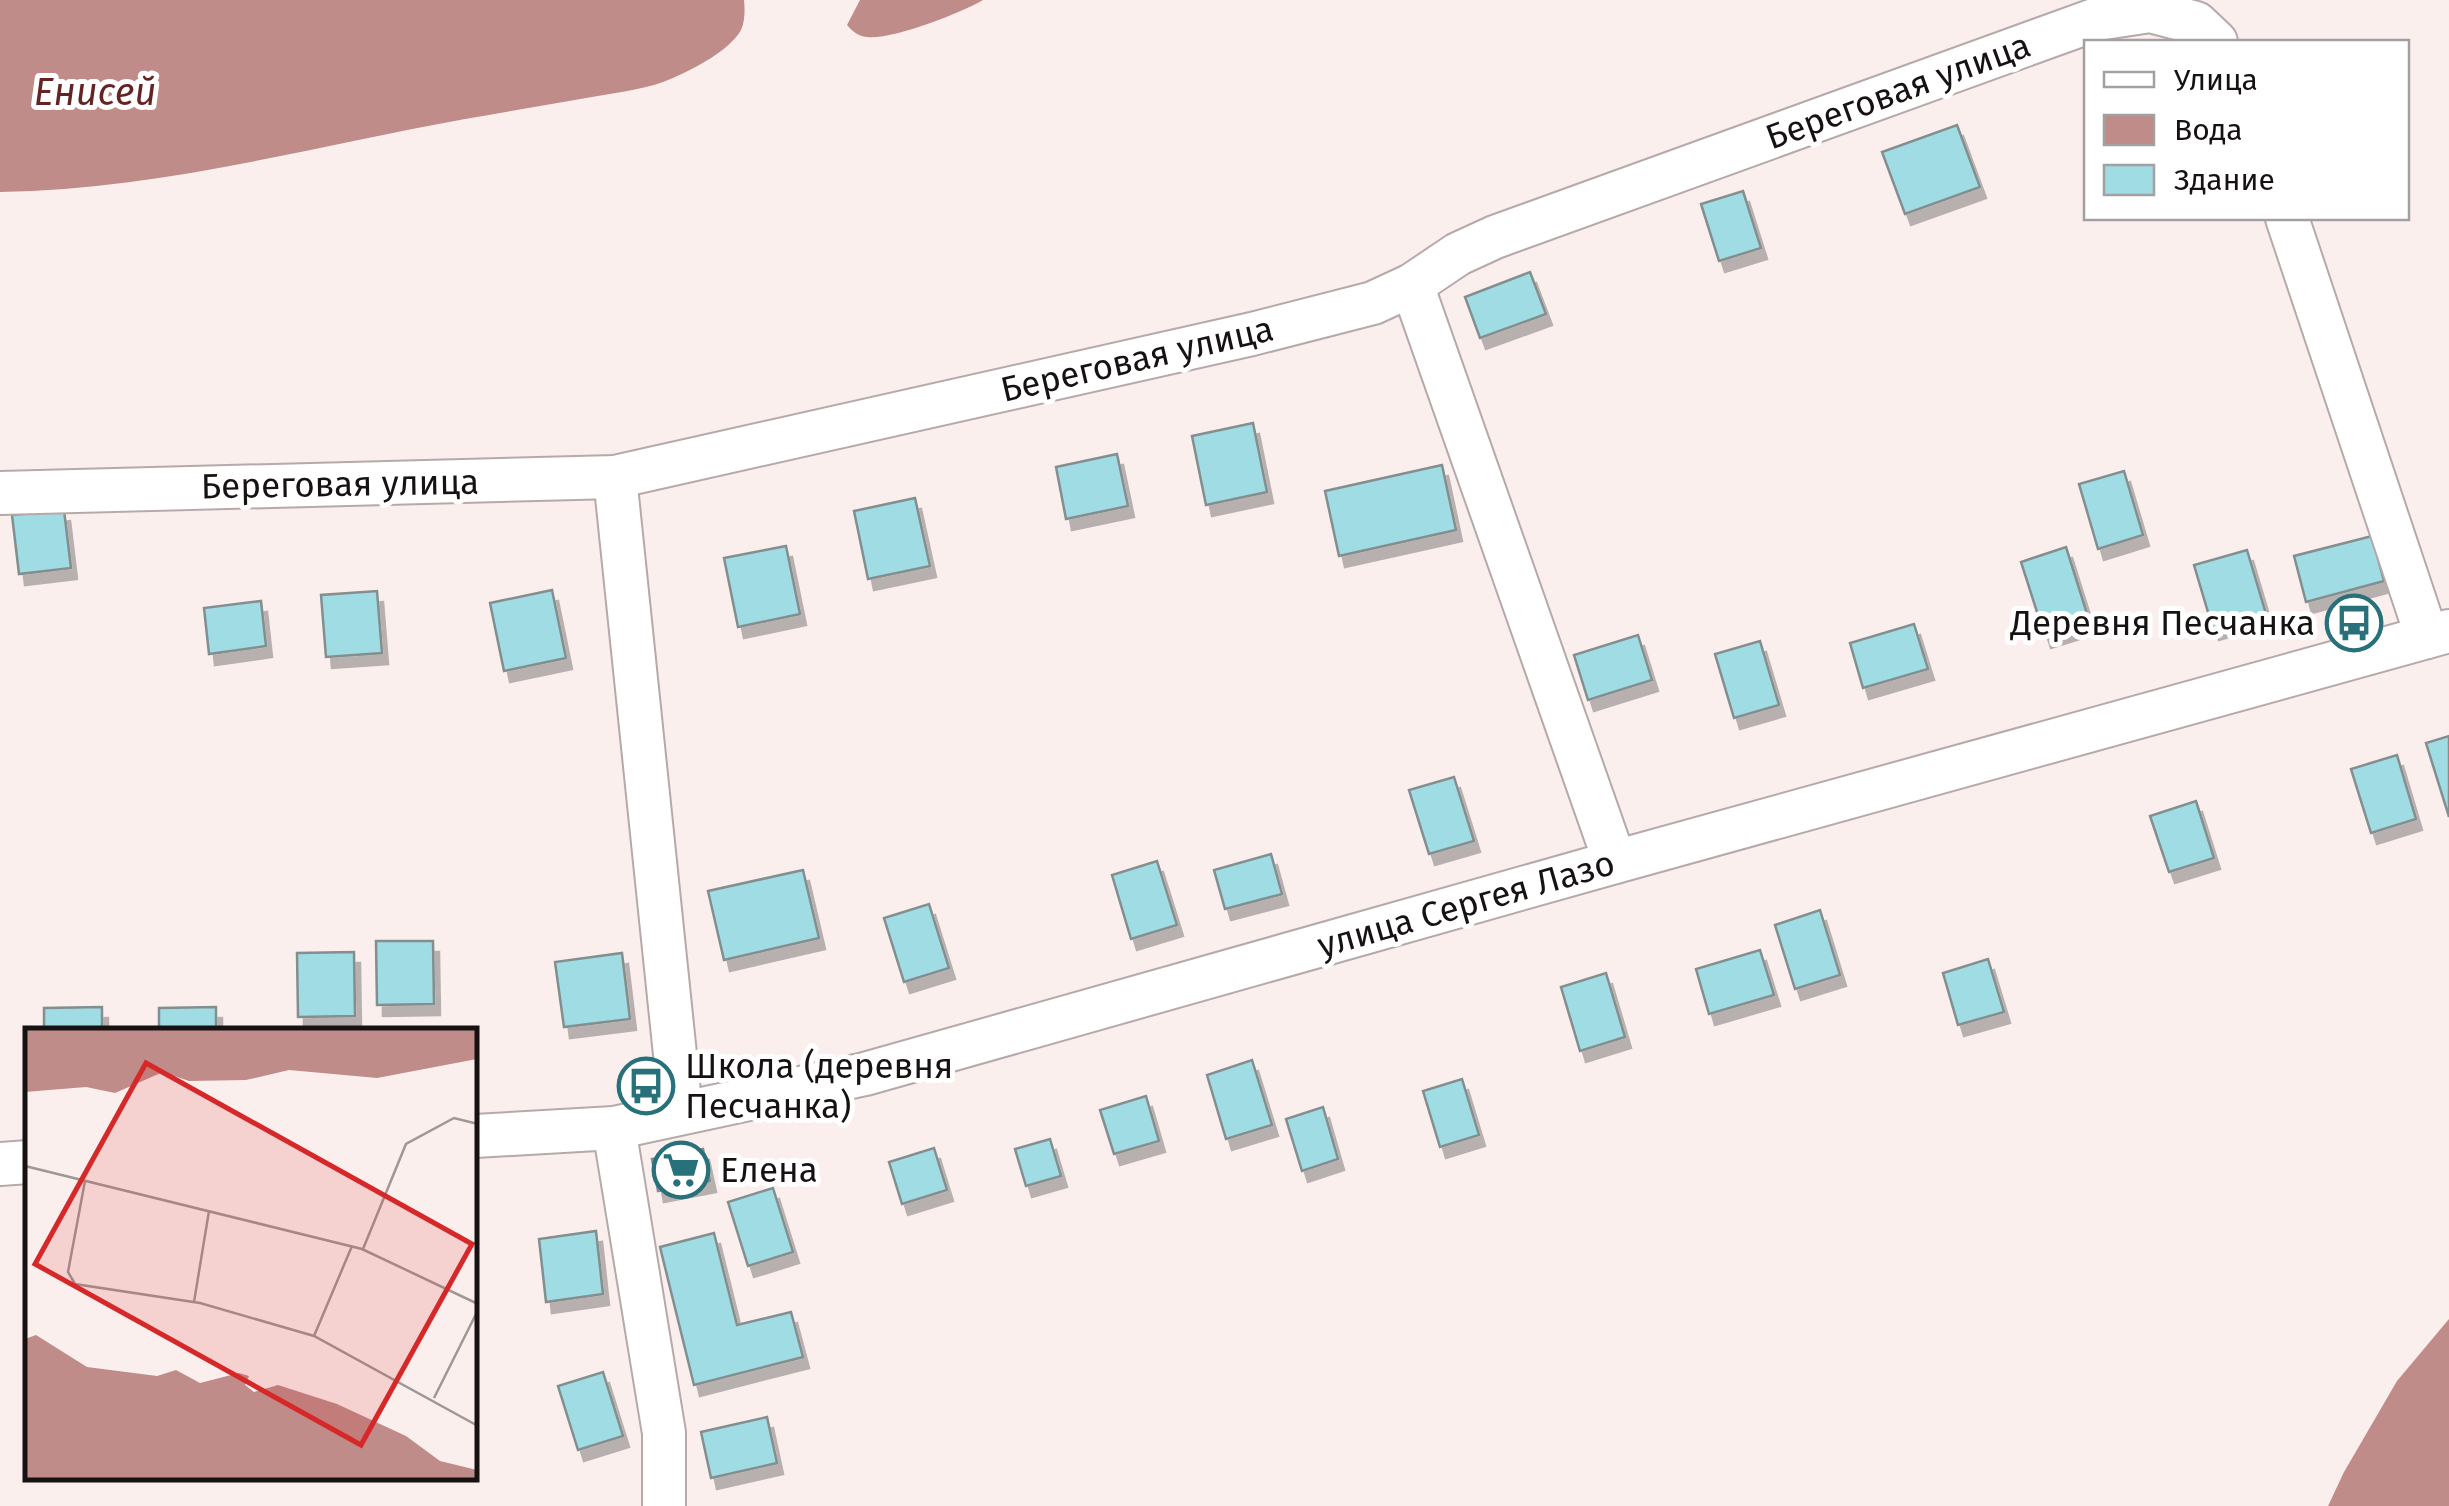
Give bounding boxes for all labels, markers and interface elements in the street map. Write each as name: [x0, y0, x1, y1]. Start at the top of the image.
street label: Береговая улица: [1760, 24, 2036, 158]
legend: [2084, 40, 2409, 220]
text: Улица: [2174, 62, 2258, 98]
water label: Енисей: [34, 69, 156, 115]
text: Вода: [2174, 112, 2243, 148]
text: Здание: [2174, 162, 2275, 198]
street label: Береговая улица: [997, 307, 1277, 411]
street label: Береговая улица: [201, 461, 479, 507]
bus stop icon: Деревня Песчанка: [2324, 593, 2384, 653]
place label: Деревня Песчанка: [2010, 602, 2315, 644]
street label: улица Сергея Лазо: [1313, 842, 1619, 966]
inset map: [25, 1028, 478, 1481]
place label: Школа (деревня Песчанка): [685, 1045, 953, 1127]
bus stop icon: Школа (деревня Песчанка): [616, 1056, 676, 1116]
supermarket icon: Елена: [651, 1140, 711, 1200]
place label: Елена: [720, 1149, 818, 1191]

